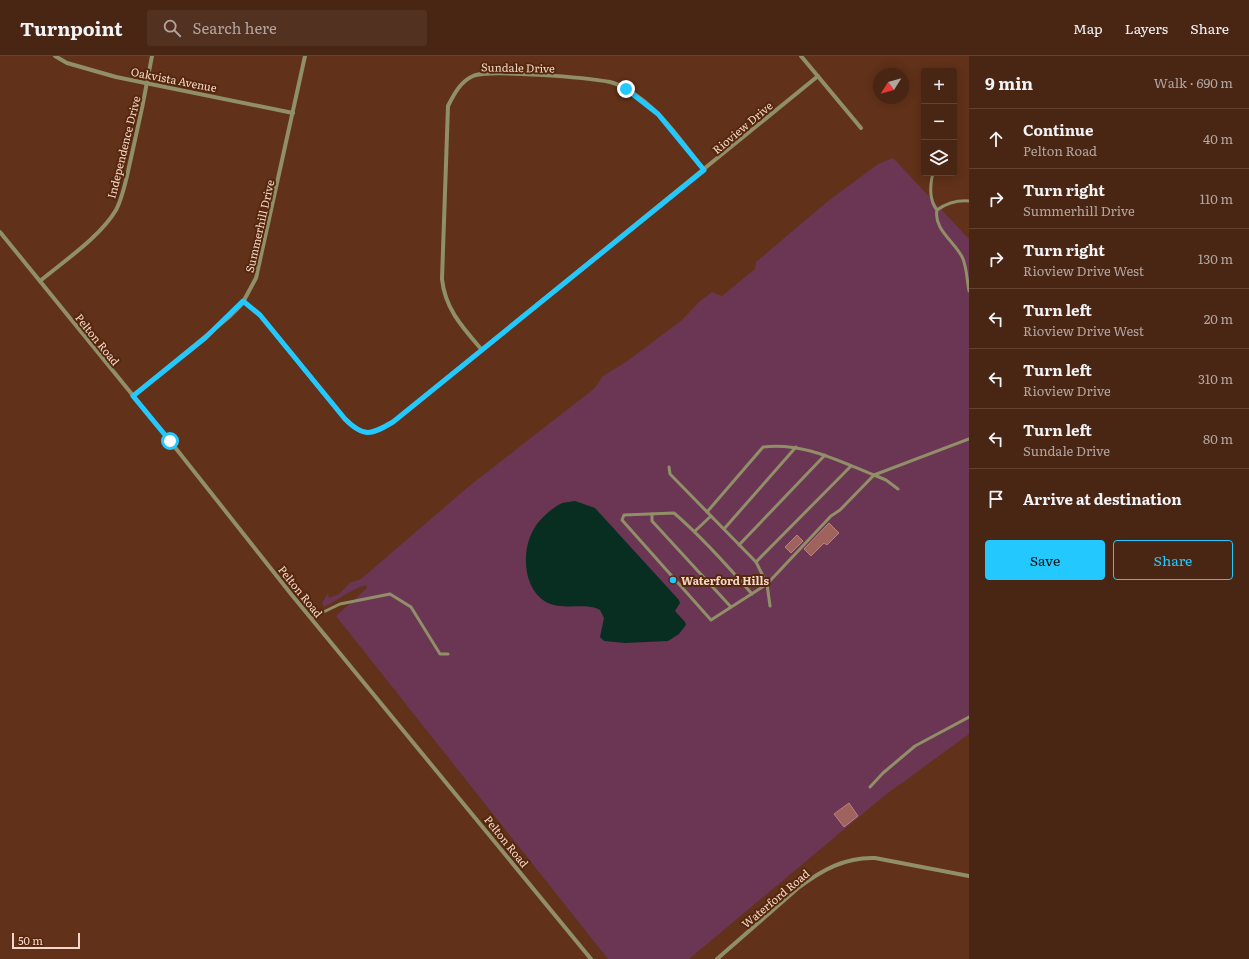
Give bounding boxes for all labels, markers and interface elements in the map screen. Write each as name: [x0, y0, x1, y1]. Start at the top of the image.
search box: [147, 10, 427, 46]
text: Turnpoint: [20, 14, 123, 42]
text: Search here: [193, 16, 277, 39]
icon: search: [161, 17, 183, 39]
text: Map: [1073, 18, 1103, 38]
text: Layers: [1125, 18, 1168, 38]
text: Share: [1190, 18, 1229, 38]
street label: Sundale Drive: [481, 58, 555, 76]
street label: Oakvista Avenue: [130, 63, 219, 95]
north arrow: [873, 68, 909, 104]
map controls: [921, 68, 957, 176]
button: +: [921, 68, 957, 104]
text: 9 min: [985, 70, 1033, 95]
text: Walk · 690 m: [1154, 73, 1233, 92]
route end: [617, 80, 635, 98]
street label: Independence Drive: [103, 94, 144, 200]
street label: Rioview Drive: [708, 97, 776, 157]
button: −: [921, 104, 957, 140]
text: Continue: [1023, 118, 1093, 141]
icon: ahead: [985, 128, 1007, 150]
text: 40 m: [1203, 129, 1233, 148]
button: layers: [921, 140, 957, 176]
text: Pelton Road: [1023, 141, 1097, 160]
street label: Summerhill Drive: [241, 178, 277, 274]
text: Turn right: [1023, 178, 1105, 201]
icon: right: [985, 188, 1007, 210]
text: 110 m: [1200, 189, 1233, 208]
text: Summerhill Drive: [1023, 201, 1135, 220]
text: Turn right: [1023, 238, 1105, 261]
icon: right: [985, 248, 1007, 270]
text: 130 m: [1198, 249, 1233, 268]
text: Rioview Drive West: [1023, 261, 1144, 280]
text: Turn left: [1023, 298, 1092, 321]
icon: left: [985, 308, 1007, 330]
text: 20 m: [1204, 309, 1233, 328]
street label: Pelton Road: [72, 310, 124, 369]
text: Rioview Drive West: [1023, 321, 1144, 340]
text: Turn left: [1023, 358, 1092, 381]
icon: left: [985, 368, 1007, 390]
text: 310 m: [1198, 369, 1233, 388]
text: Rioview Drive: [1023, 381, 1111, 400]
text: Turn left: [1023, 418, 1092, 441]
icon: left: [985, 428, 1007, 450]
text: 80 m: [1203, 429, 1233, 448]
route start: [161, 432, 179, 450]
text: Sundale Drive: [1023, 441, 1110, 460]
text: Arrive at destination: [1023, 487, 1182, 510]
icon: arrive: [985, 488, 1007, 510]
button: Save: [985, 540, 1105, 580]
button: Share: [1113, 540, 1233, 580]
street label: Pelton Road: [275, 562, 327, 621]
place label: Waterford Hills: [681, 572, 769, 588]
marker: Waterford Hills: [668, 575, 678, 585]
street label: Pelton Road: [481, 812, 533, 871]
street label: Waterford Road: [738, 865, 812, 931]
scale bar: [12, 931, 80, 950]
text: 50 m: [18, 932, 43, 948]

